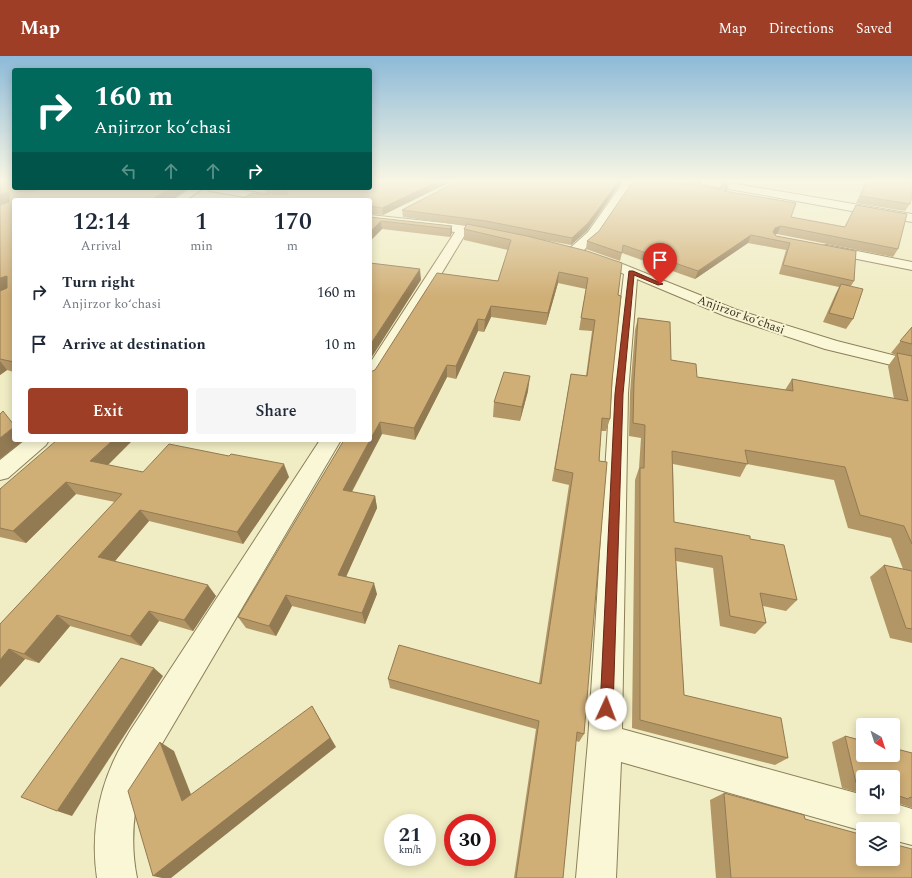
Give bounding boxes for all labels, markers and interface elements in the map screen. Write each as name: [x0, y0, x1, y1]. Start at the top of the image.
text: Map: [20, 14, 60, 43]
text: Map: [719, 18, 747, 39]
text: Directions: [769, 18, 834, 39]
text: Saved: [856, 18, 892, 39]
text: 160 m: [94, 75, 173, 118]
icon: right: [28, 84, 80, 136]
text: Anjirzor koʻchasi: [94, 114, 231, 141]
icon: left: [118, 160, 140, 182]
icon: ahead: [160, 160, 182, 182]
icon: ahead: [202, 160, 224, 182]
icon: right: [244, 160, 266, 182]
text: 12:14: [72, 204, 130, 240]
text: 1: [195, 204, 208, 240]
text: 170: [273, 204, 312, 240]
text: Arrival: [81, 236, 121, 256]
text: min: [190, 236, 213, 256]
text: m: [287, 236, 298, 256]
pin: [643, 243, 677, 284]
icon: arrive: [649, 249, 671, 271]
text: Turn right: [62, 271, 135, 294]
icon: right: [28, 281, 50, 303]
text: 160 m: [317, 281, 356, 304]
street label: Anjirzor koʻchasi: [695, 290, 787, 340]
text: Anjirzor koʻchasi: [62, 294, 161, 314]
icon: arrive: [28, 333, 50, 355]
text: Arrive at destination: [62, 333, 206, 356]
text: 10 m: [324, 333, 356, 356]
button: Exit: [28, 388, 188, 434]
button: Share: [196, 388, 356, 434]
position arrow: [585, 688, 627, 730]
north arrow: [856, 718, 900, 762]
map controls: [856, 718, 900, 866]
button: sound: [856, 770, 900, 814]
speed limit sign: 30: [444, 814, 496, 866]
text: 21: [399, 820, 421, 850]
button: layers: [856, 822, 900, 866]
text: km/h: [399, 842, 421, 858]

